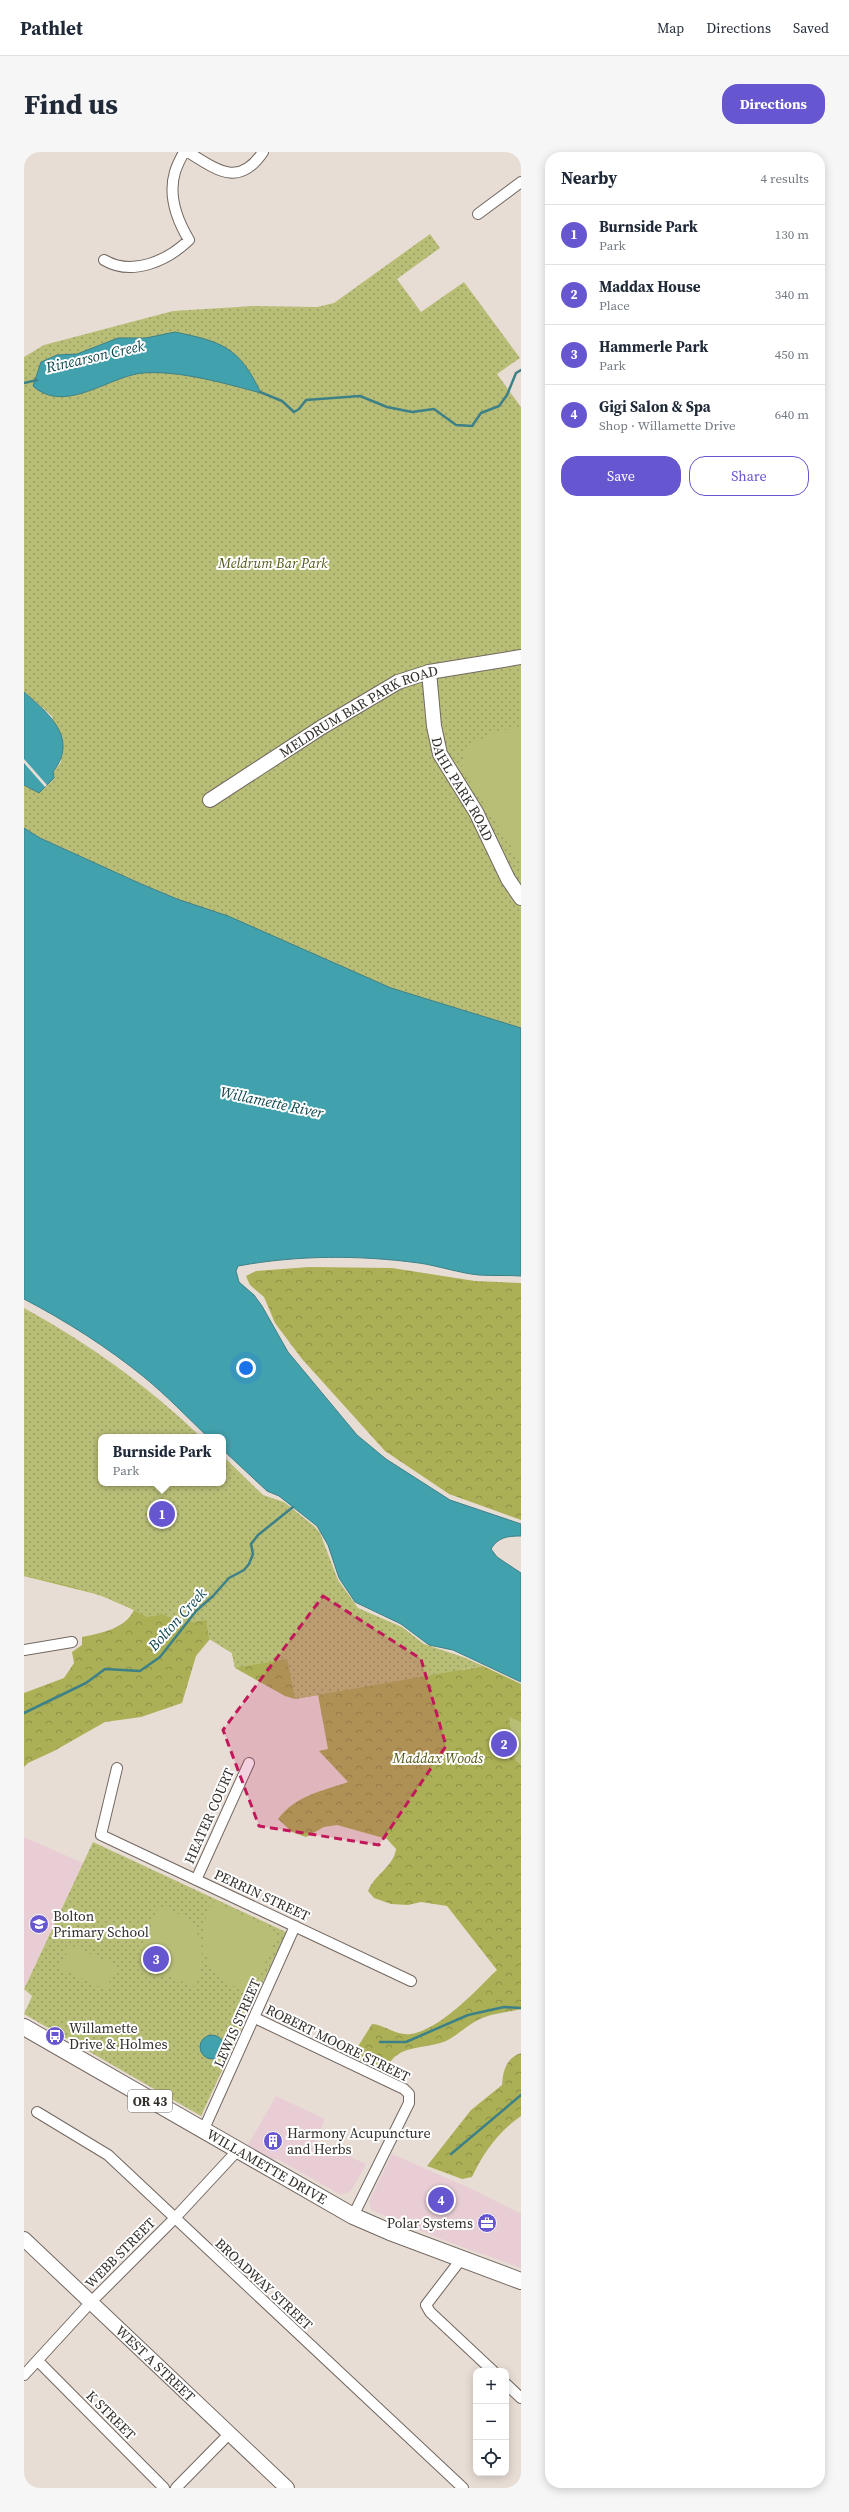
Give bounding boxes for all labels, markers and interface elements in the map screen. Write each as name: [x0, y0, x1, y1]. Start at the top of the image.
text: Pathlet: [20, 15, 83, 41]
text: Map: [657, 18, 684, 38]
text: Directions: [706, 18, 771, 38]
text: Saved: [793, 18, 829, 38]
button: Directions: [722, 84, 825, 124]
text: Find us: [24, 85, 118, 123]
text: Nearby: [561, 166, 617, 190]
text: 4 results: [761, 170, 809, 187]
text: Burnside Park: [599, 216, 698, 237]
text: 1: [570, 226, 578, 243]
text: 130 m: [775, 226, 809, 243]
text: Park: [599, 237, 626, 254]
text: Maddax House: [599, 276, 701, 297]
text: 2: [570, 286, 578, 303]
text: 340 m: [775, 286, 809, 303]
text: Place: [599, 297, 630, 314]
water label: Rinearson Creek: [43, 334, 147, 378]
text: Hammerle Park: [599, 336, 708, 357]
text: 3: [570, 346, 578, 363]
text: 450 m: [775, 346, 809, 363]
text: Park: [599, 357, 626, 374]
text: Gigi Salon & Spa: [599, 396, 711, 417]
text: 4: [570, 406, 578, 423]
text: 640 m: [775, 406, 809, 423]
text: Shop · Willamette Drive: [599, 417, 736, 434]
button: Save: [561, 456, 681, 496]
button: Share: [689, 456, 809, 496]
park label: Meldrum Bar Park: [217, 553, 328, 573]
street label: MELDRUM BAR PARK ROAD: [275, 661, 439, 762]
street label: DAHL PARK ROAD: [427, 735, 498, 844]
water label: Willamette River: [218, 1081, 326, 1123]
your location: [236, 1358, 256, 1378]
popup: [98, 1434, 226, 1486]
text: Burnside Park: [113, 1441, 211, 1462]
text: Park: [113, 1462, 139, 1479]
pin: 1: [149, 1499, 175, 1529]
water label: Bolton Creek: [142, 1582, 212, 1656]
pin: 2: [491, 1729, 517, 1759]
park label: Maddax Woods: [392, 1748, 484, 1768]
street label: HEATER COURT: [179, 1765, 239, 1867]
street label: PERRIN STREET: [211, 1864, 314, 1926]
place label: Bolton Primary School: [53, 1906, 149, 1942]
school or university icon: Bolton Primary School: [28, 1913, 50, 1935]
pin: 3: [143, 1944, 169, 1974]
street label: LEWIS STREET: [208, 1975, 266, 2071]
street label: ROBERT MOORE STREET: [263, 1999, 414, 2087]
place label: Willamette Drive & Holmes: [69, 2018, 168, 2054]
bus stop icon: Willamette Drive & Holmes: [44, 2025, 66, 2047]
road number: OR 43: [128, 2090, 172, 2112]
place label: Harmony Acupuncture and Herbs: [287, 2123, 431, 2159]
street label: WILLAMETTE DRIVE: [203, 2124, 331, 2209]
building icon: Harmony Acupuncture and Herbs: [262, 2130, 284, 2152]
pin: 4: [428, 2185, 454, 2215]
office icon: Polar Systems: [476, 2212, 498, 2234]
street label: WEBB STREET: [80, 2213, 160, 2293]
place label: Polar Systems: [387, 2213, 473, 2233]
street label: BROADWAY STREET: [211, 2233, 318, 2335]
street label: WEST A STREET: [111, 2321, 200, 2406]
map controls: [473, 2368, 509, 2476]
button: +: [473, 2368, 509, 2404]
street label: K STREET: [82, 2386, 141, 2445]
button: −: [473, 2404, 509, 2440]
button: locate: [473, 2440, 509, 2476]

